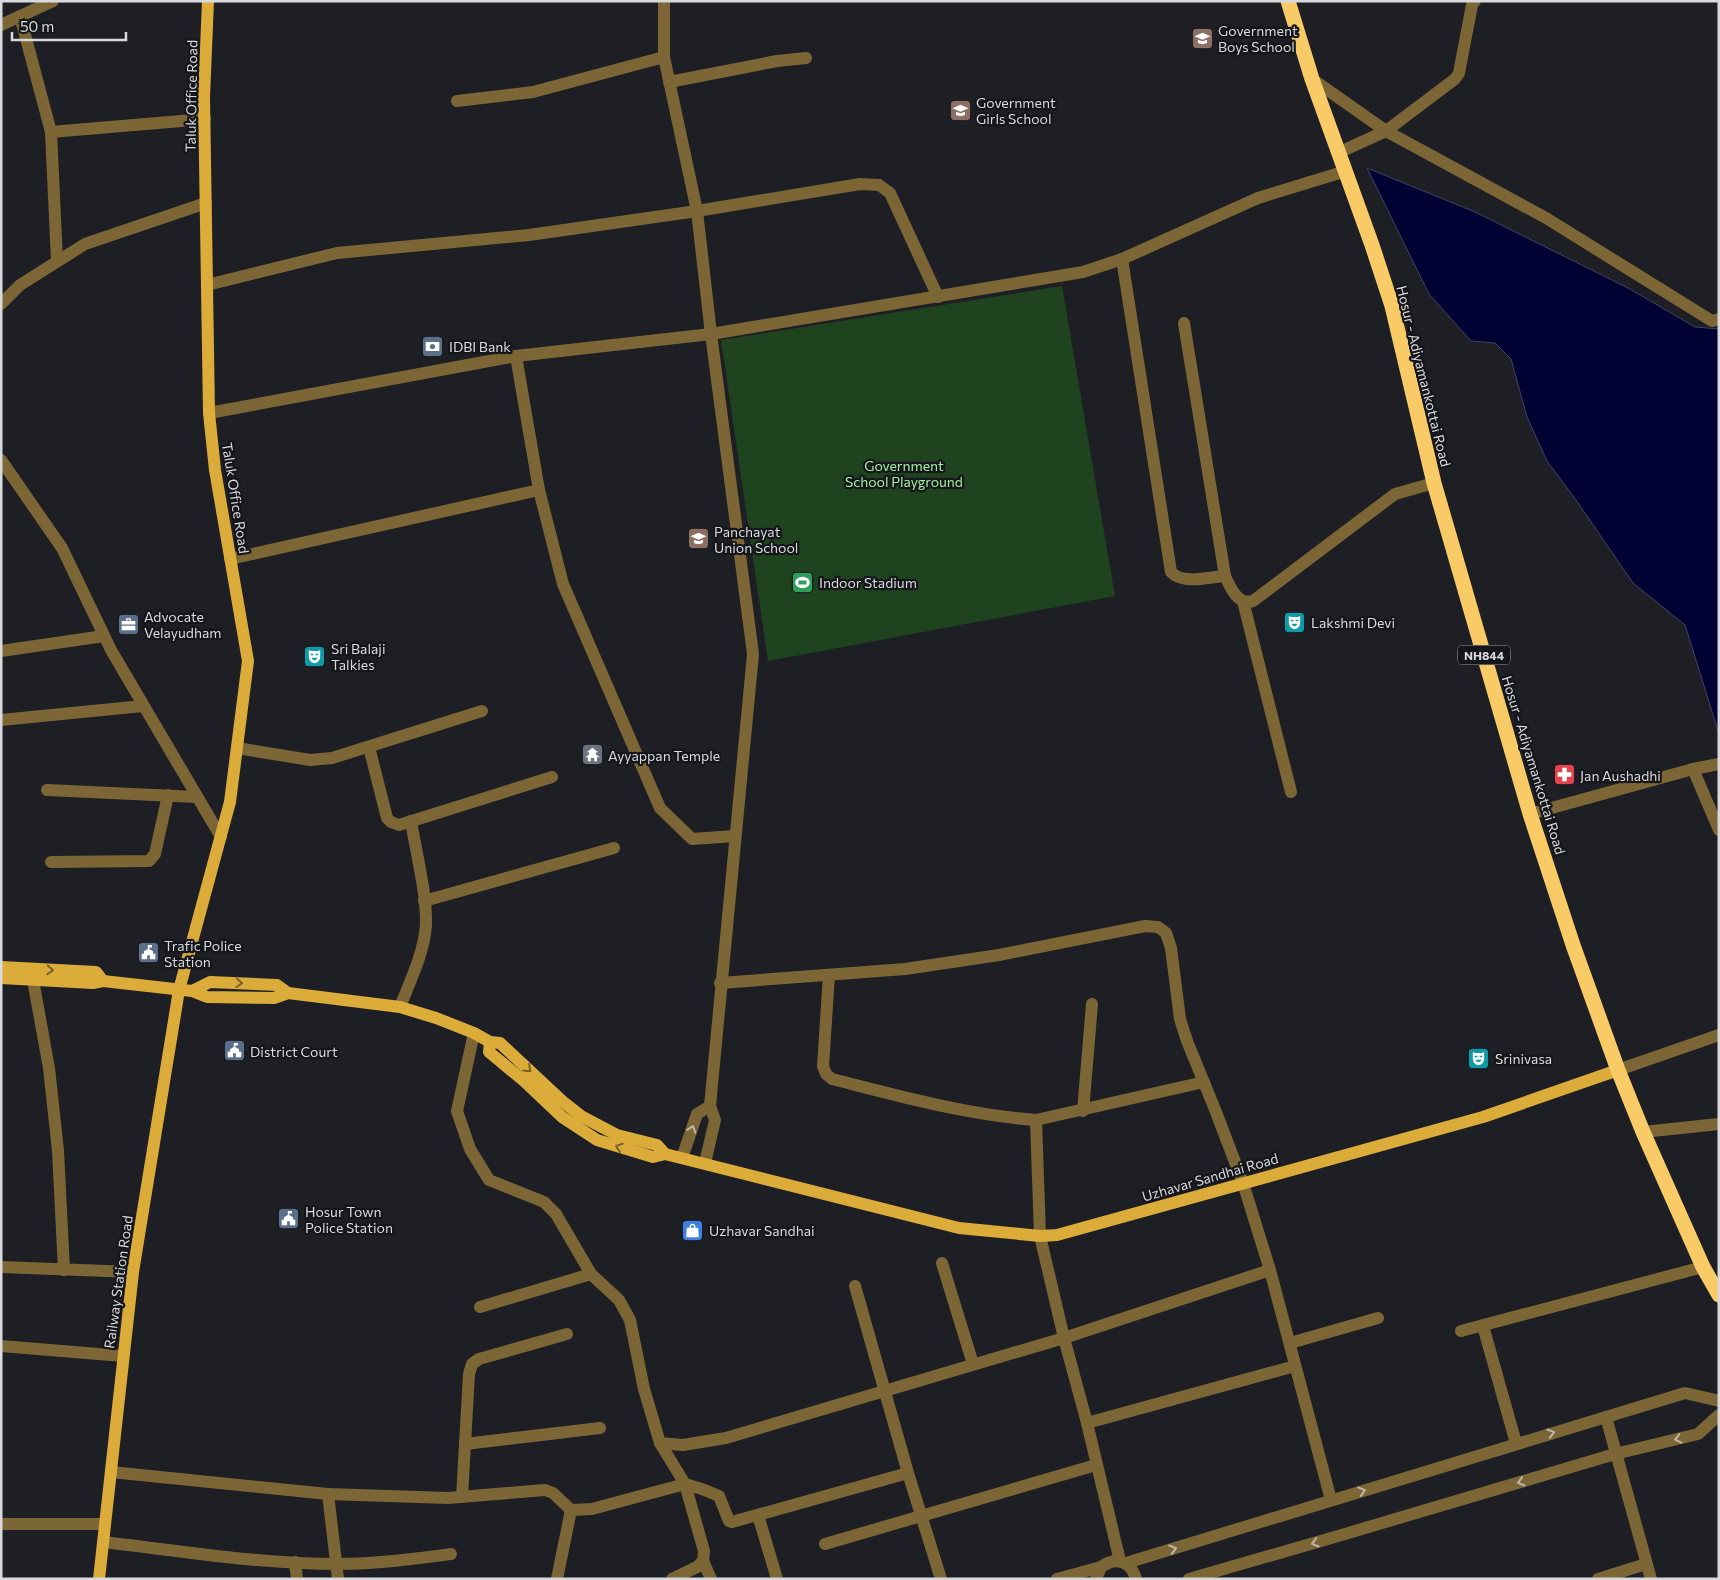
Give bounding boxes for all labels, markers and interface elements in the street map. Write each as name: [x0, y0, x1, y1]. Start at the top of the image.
scale bar: [12, 10, 126, 42]
text: 50 m: [20, 17, 54, 35]
place label: Government Boys School: [1218, 22, 1298, 55]
school or university icon: Government Boys School: [1190, 26, 1214, 50]
street label: Taluk Office Road: [182, 40, 200, 152]
place label: Government Girls School: [976, 94, 1056, 127]
school or university icon: Government Girls School: [948, 98, 972, 122]
street label: Hosur - Adiyamankottai Road: [1393, 284, 1455, 468]
bank icon: IDBI Bank: [421, 334, 445, 358]
place label: IDBI Bank: [449, 338, 511, 355]
street label: Taluk Office Road: [219, 441, 253, 555]
park label: Government School Playground: [845, 457, 963, 490]
place label: Panchayat Union School: [714, 523, 798, 556]
school or university icon: Panchayat Union School: [686, 527, 710, 551]
sports icon: Indoor Stadium: [791, 570, 815, 594]
place label: Indoor Stadium: [819, 574, 917, 591]
place label: Advocate Velayudham: [144, 608, 221, 641]
theatre icon: Lakshmi Devi: [1283, 610, 1307, 634]
office icon: Advocate Velayudham: [116, 612, 140, 636]
place label: Lakshmi Devi: [1311, 614, 1395, 631]
place label: Sri Balaji Talkies: [331, 640, 386, 673]
theatre icon: Sri Balaji Talkies: [303, 644, 327, 668]
road number: NH844: [1458, 646, 1510, 664]
street label: Hosur - Adiyamankottai Road: [1499, 674, 1569, 856]
temple icon: Ayyappan Temple: [580, 743, 604, 767]
place label: Ayyappan Temple: [608, 747, 720, 764]
pharmacy icon: Jan Aushadhi: [1552, 763, 1576, 787]
place label: Jan Aushadhi: [1580, 767, 1661, 784]
place label: Trafic Police Station: [164, 937, 242, 970]
public building icon: Trafic Police Station: [136, 941, 160, 965]
one-way arrow: [46, 964, 54, 975]
one-way arrow: [235, 978, 243, 989]
public building icon: District Court: [222, 1039, 246, 1063]
place label: District Court: [250, 1043, 338, 1060]
theatre icon: Srinivasa: [1467, 1046, 1491, 1070]
place label: Srinivasa: [1495, 1050, 1552, 1067]
one-way arrow: [523, 1063, 532, 1072]
one-way arrow: [686, 1125, 696, 1134]
one-way arrow: [615, 1143, 623, 1153]
street label: Uzhavar Sandhai Road: [1140, 1149, 1280, 1205]
place label: Hosur Town Police Station: [305, 1203, 393, 1236]
public building icon: Hosur Town Police Station: [277, 1207, 301, 1231]
street label: Railway Station Road: [100, 1214, 136, 1350]
shop icon: Uzhavar Sandhai: [681, 1218, 705, 1242]
place label: Uzhavar Sandhai: [709, 1222, 815, 1239]
one-way arrow: [1546, 1429, 1554, 1439]
one-way arrow: [1674, 1433, 1683, 1444]
one-way arrow: [1518, 1476, 1526, 1486]
one-way arrow: [1357, 1486, 1365, 1496]
one-way arrow: [1312, 1537, 1320, 1547]
one-way arrow: [1168, 1545, 1177, 1555]

